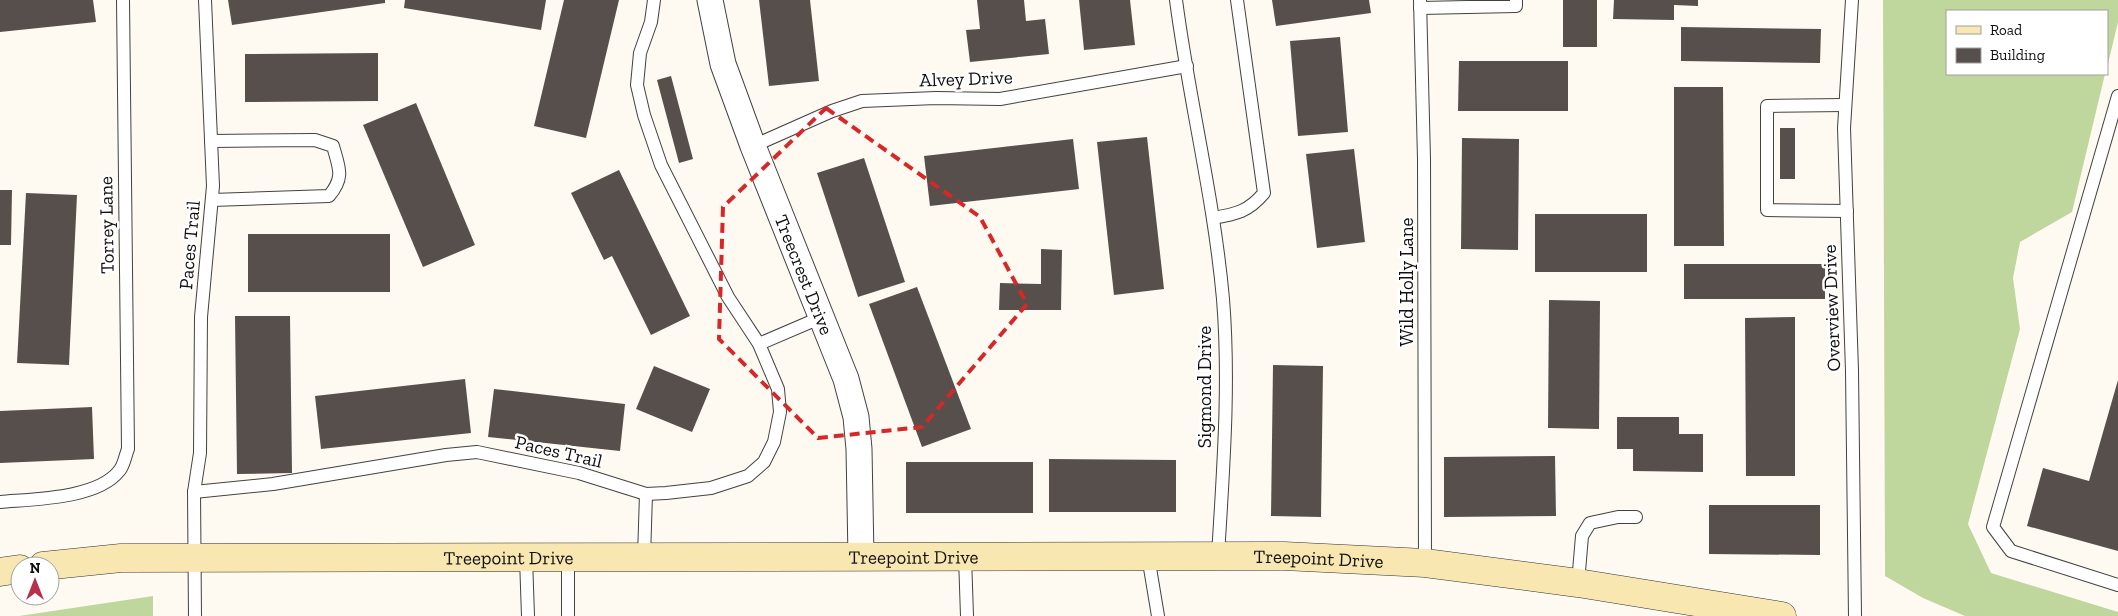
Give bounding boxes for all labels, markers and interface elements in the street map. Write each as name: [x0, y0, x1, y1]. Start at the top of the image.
legend: [1946, 10, 2108, 75]
text: Road: [1990, 21, 2023, 39]
text: Building: [1990, 46, 2045, 64]
street label: Alvey Drive: [919, 65, 1013, 92]
street label: Torrey Lane: [94, 176, 119, 274]
street label: Paces Trail: [174, 200, 205, 290]
street label: Treecrest Drive: [770, 211, 838, 338]
street label: Wild Holly Lane: [1395, 217, 1418, 346]
street label: Overview Drive: [1818, 244, 1845, 372]
street label: Sigmond Drive: [1193, 326, 1216, 448]
street label: Paces Trail: [513, 430, 605, 473]
street label: Treepoint Drive: [1254, 545, 1384, 573]
street label: Treepoint Drive: [444, 546, 574, 569]
street label: Treepoint Drive: [849, 546, 979, 569]
north arrow: [10, 556, 60, 606]
text: N: [30, 560, 41, 577]

